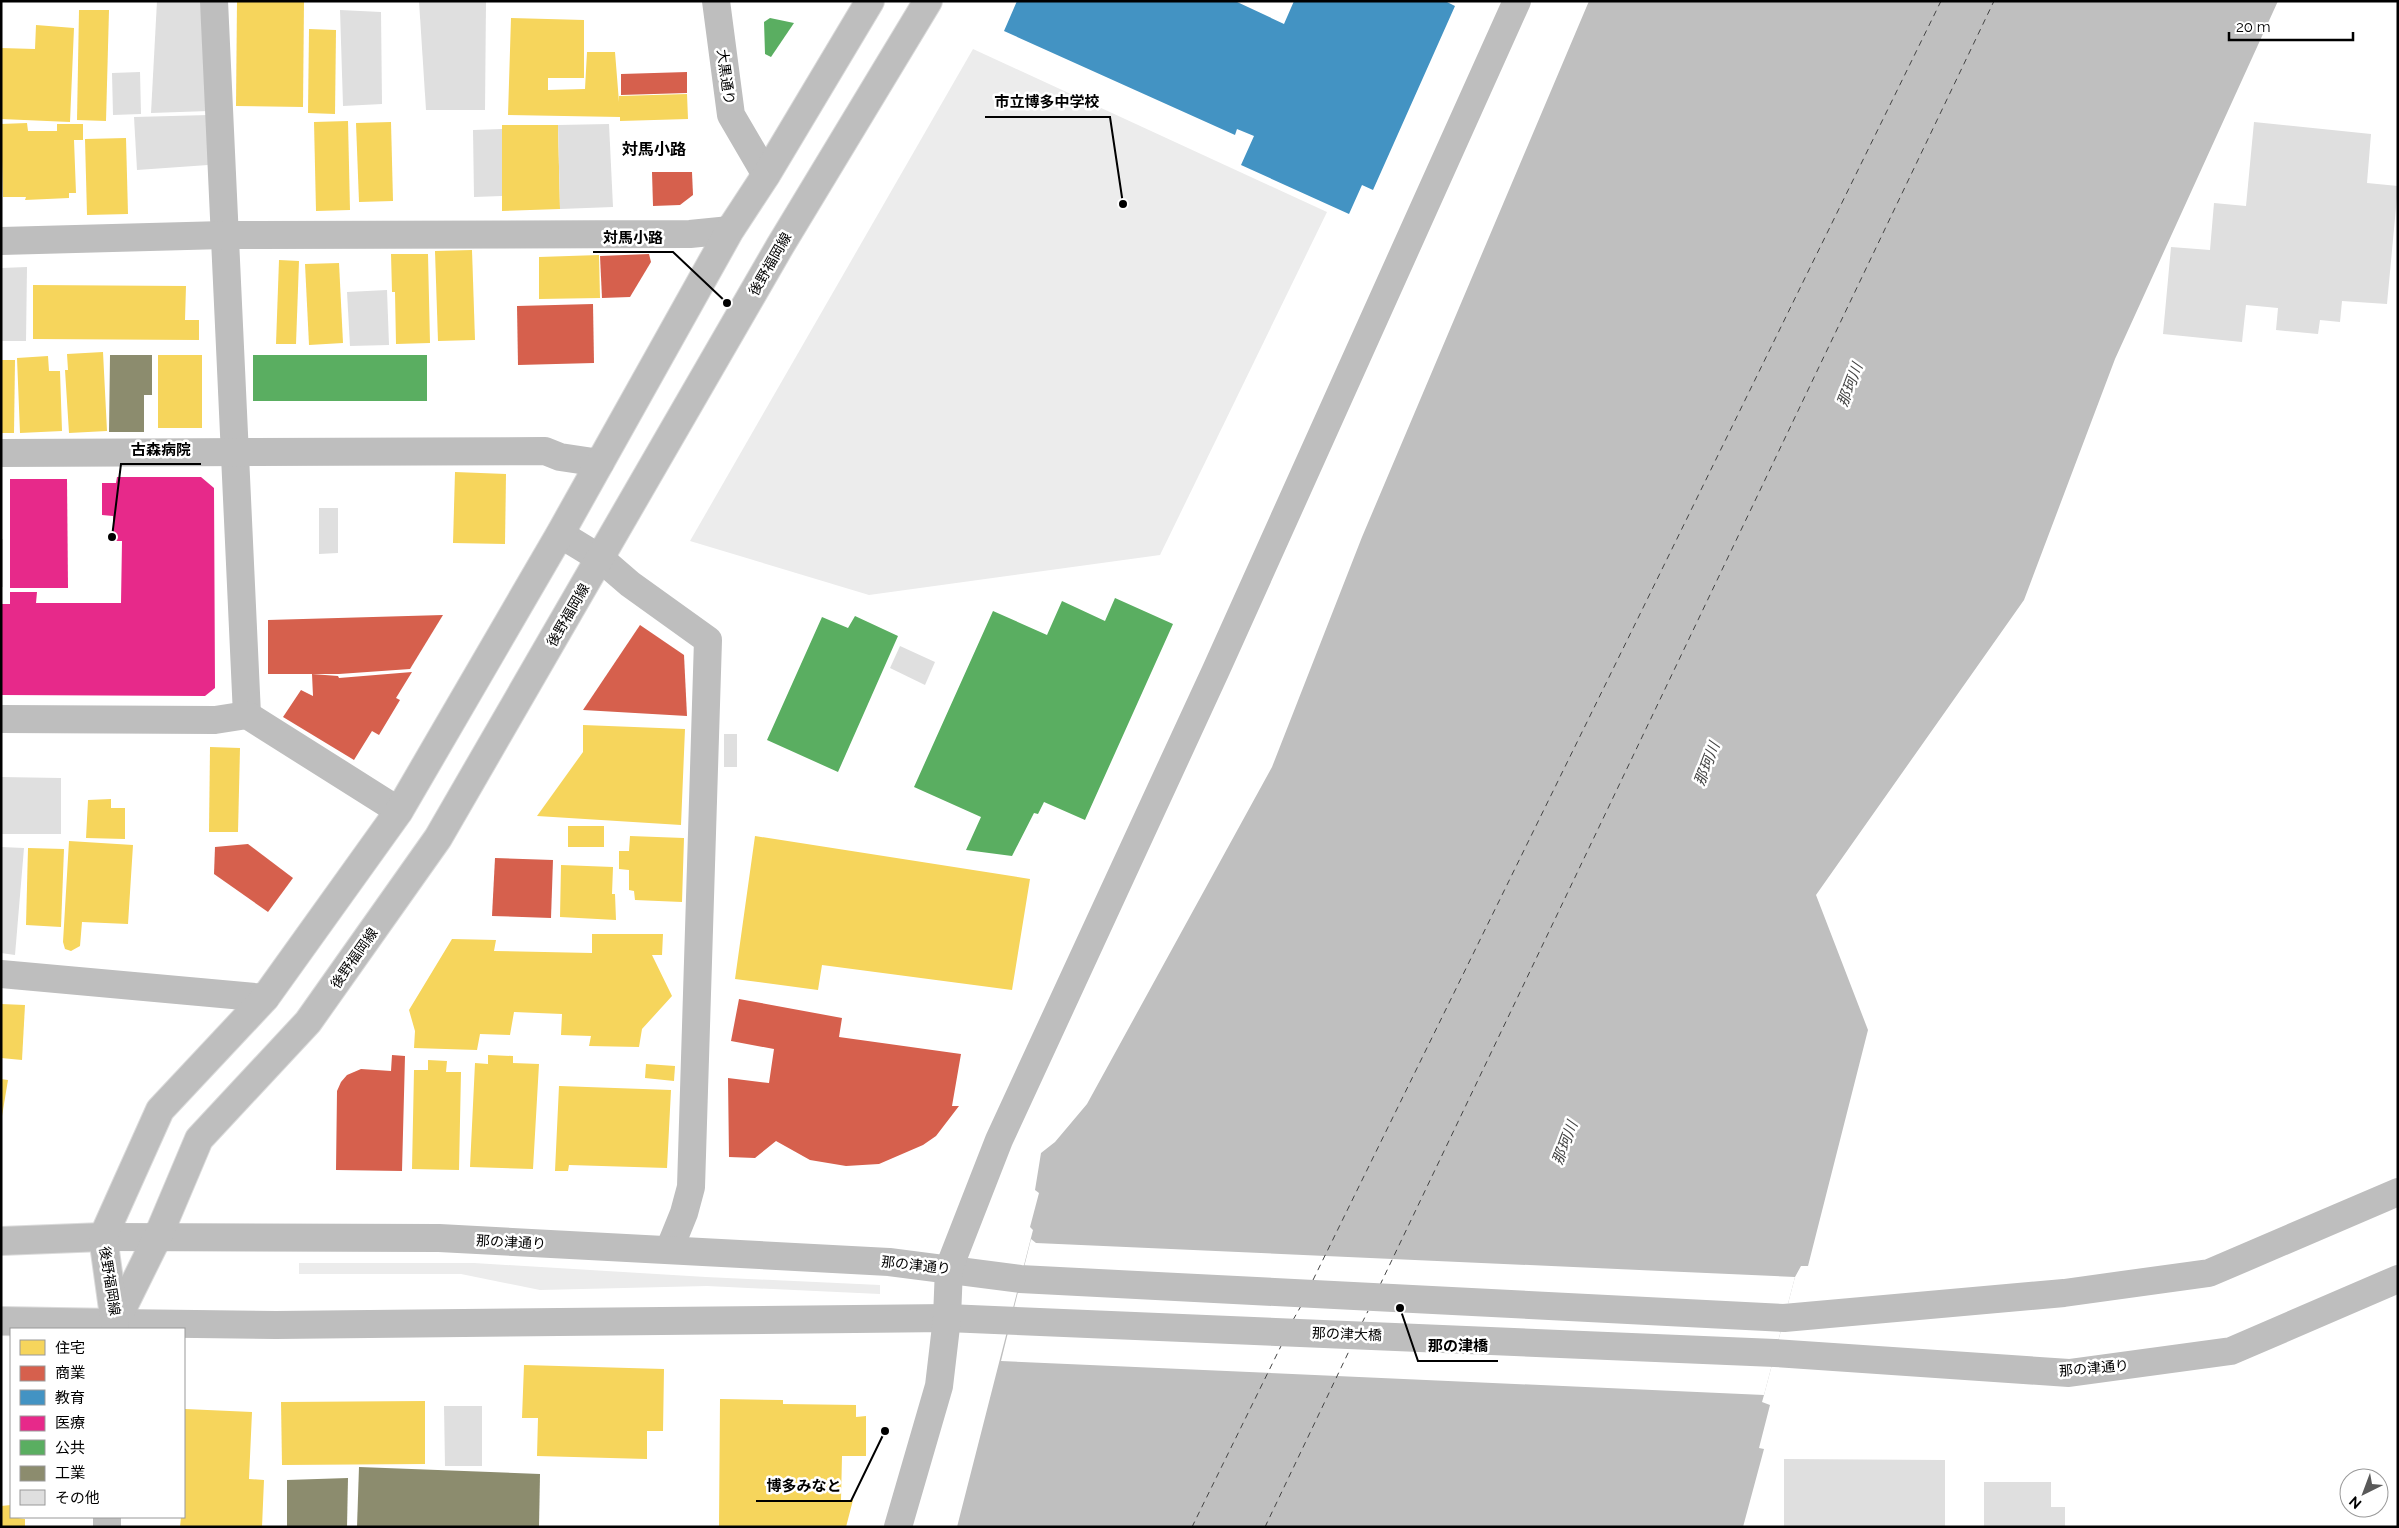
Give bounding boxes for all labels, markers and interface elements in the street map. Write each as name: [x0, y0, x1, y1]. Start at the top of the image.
scale bar: [2229, 10, 2353, 42]
text: 20 m: [2236, 18, 2271, 36]
street label: 大黒通り: [714, 48, 738, 106]
callout: 市立博多中学校: [985, 87, 1110, 117]
text: 市立博多中学校: [994, 93, 1100, 111]
district label: 対馬小路: [622, 140, 686, 159]
callout: 対馬小路: [593, 222, 673, 252]
text: 対馬小路: [603, 229, 663, 247]
street label: 後野福岡線: [746, 230, 794, 298]
water label: 那珂川: [1834, 359, 1867, 409]
callout: 古森病院: [121, 434, 201, 464]
text: 古森病院: [131, 441, 191, 459]
street label: 後野福岡線: [544, 581, 592, 649]
water label: 那珂川: [1691, 738, 1724, 788]
street label: 後野福岡線: [327, 925, 381, 991]
water label: 那珂川: [1549, 1117, 1582, 1167]
street label: 那の津通り: [476, 1232, 546, 1252]
street label: 後野福岡線: [97, 1245, 123, 1317]
street label: 那の津通り: [880, 1253, 952, 1277]
street label: 那の津大橋: [1312, 1325, 1382, 1343]
legend: [10, 1328, 185, 1518]
callout: 那の津橋: [1418, 1331, 1498, 1361]
text: 那の津橋: [1428, 1337, 1489, 1355]
text: 住宅: [55, 1339, 85, 1357]
street label: 那の津通り: [2058, 1357, 2130, 1379]
text: 商業: [55, 1364, 85, 1382]
text: 教育: [55, 1389, 85, 1407]
text: 医療: [55, 1414, 85, 1432]
text: 公共: [55, 1439, 85, 1457]
text: 工業: [55, 1464, 85, 1482]
north arrow: [2339, 1468, 2389, 1518]
callout: 博多みなと: [756, 1471, 851, 1501]
text: 博多みなと: [766, 1477, 842, 1495]
text: その他: [55, 1489, 100, 1507]
text: N: [2346, 1493, 2365, 1512]

